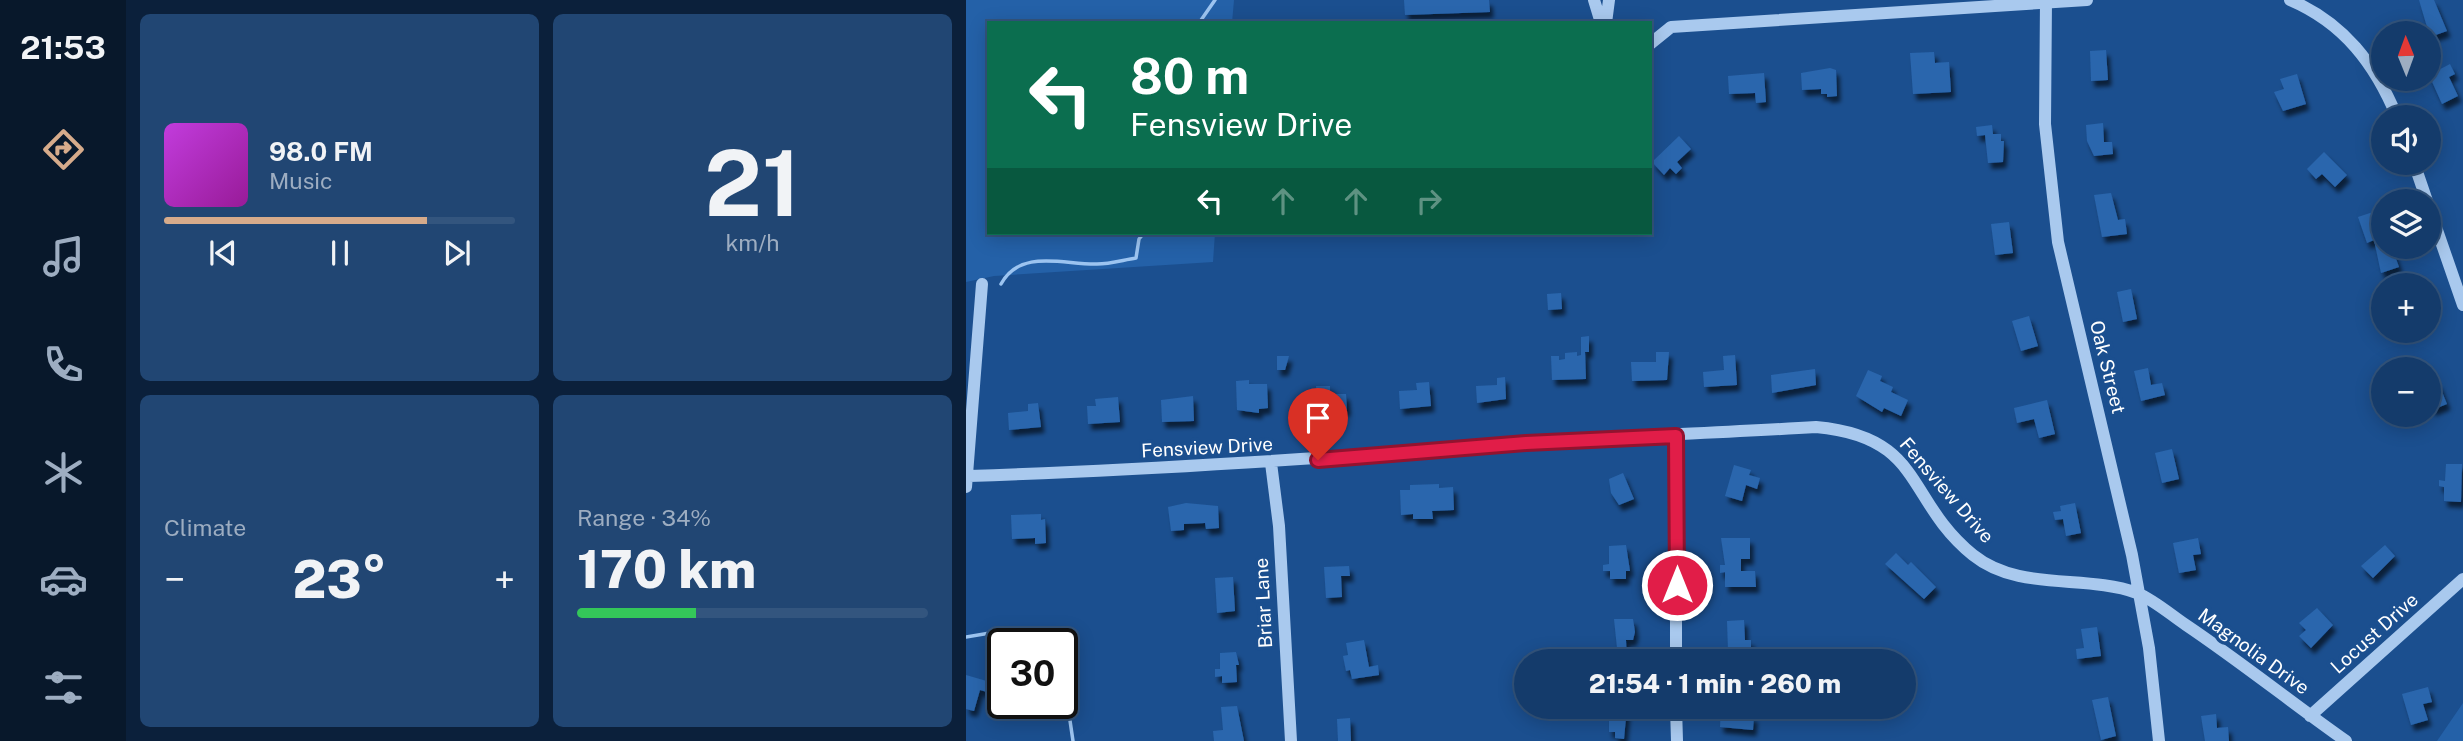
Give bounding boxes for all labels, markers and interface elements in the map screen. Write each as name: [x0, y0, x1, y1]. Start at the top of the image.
north arrow: [2371, 21, 2441, 91]
map controls: [2371, 21, 2441, 427]
text: 21:53: [20, 29, 106, 66]
text: 80 m: [1130, 47, 1249, 105]
icon: left: [1015, 49, 1106, 140]
button: sound: [2371, 105, 2441, 175]
text: Fensview Drive: [1130, 106, 1352, 143]
icon: directions: [39, 125, 88, 174]
text: 21: [704, 130, 801, 236]
text: 98.0 FM: [269, 136, 373, 167]
text: Music: [269, 167, 333, 194]
icon: left: [1191, 182, 1229, 220]
icon: ahead: [1264, 182, 1302, 220]
icon: ahead: [1337, 182, 1375, 220]
icon: right: [1410, 182, 1448, 220]
button: layers: [2371, 189, 2441, 259]
text: km/h: [725, 229, 780, 256]
icon: music: [39, 232, 88, 281]
icon: previous: [204, 234, 242, 272]
icon: pause: [321, 234, 359, 272]
icon: next: [438, 234, 476, 272]
button: +: [2371, 273, 2441, 343]
street label: Oak Street: [2086, 318, 2130, 416]
icon: phone: [39, 340, 88, 389]
button: −: [2371, 357, 2441, 427]
pin: [1288, 388, 1348, 460]
icon: arrive: [1299, 399, 1337, 437]
street label: Fensview Drive: [1141, 433, 1273, 461]
street label: Fensview Drive: [1895, 433, 1999, 547]
icon: climate: [39, 448, 88, 497]
text: Range · 34%: [577, 504, 711, 531]
text: Climate: [164, 514, 246, 541]
text: 170 km: [577, 539, 756, 600]
position arrow: [1640, 548, 1714, 622]
text: 23°: [292, 549, 387, 610]
icon: car: [39, 555, 88, 604]
text: −: [164, 557, 185, 602]
text: +: [494, 557, 515, 602]
street label: Briar Lane: [1250, 557, 1276, 649]
street label: Locust Drive: [2326, 588, 2422, 678]
street label: Magnolia Drive: [2194, 603, 2314, 699]
speed limit sign: 30: [987, 628, 1078, 719]
icon: filters: [39, 663, 88, 712]
text: 21:54 · 1 min · 260 m: [1589, 668, 1841, 699]

